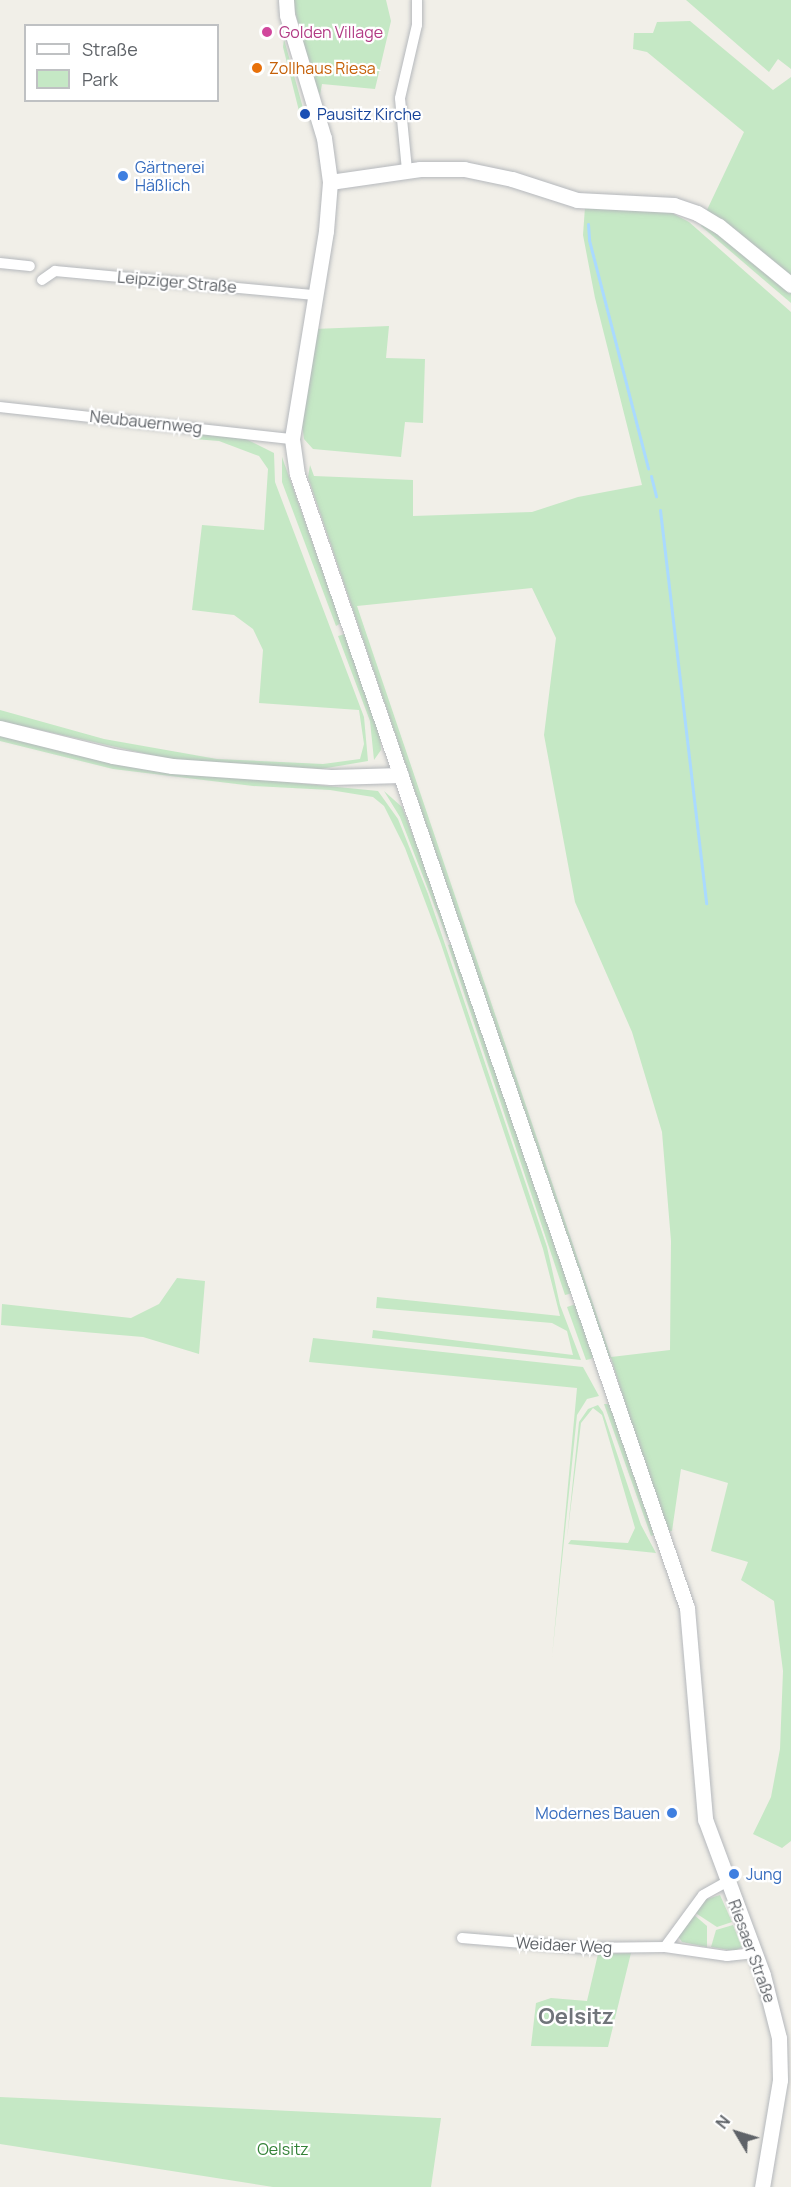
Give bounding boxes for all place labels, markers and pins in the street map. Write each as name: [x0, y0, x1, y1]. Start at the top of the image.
place label: Golden Village: [279, 22, 383, 42]
marker: Golden Village: [260, 25, 274, 39]
place label: Zollhaus Riesa: [269, 58, 376, 78]
marker: Zollhaus Riesa: [250, 61, 264, 75]
place label: Pausitz Kirche: [317, 104, 421, 124]
marker: Pausitz Kirche: [298, 107, 312, 121]
place label: Gärtnerei Häßlich: [135, 157, 205, 195]
marker: Gärtnerei Häßlich: [116, 169, 130, 183]
place label: Modernes Bauen: [535, 1803, 660, 1823]
marker: Modernes Bauen: [665, 1806, 679, 1820]
place label: Jung: [746, 1864, 782, 1884]
marker: Jung: [727, 1867, 741, 1881]

